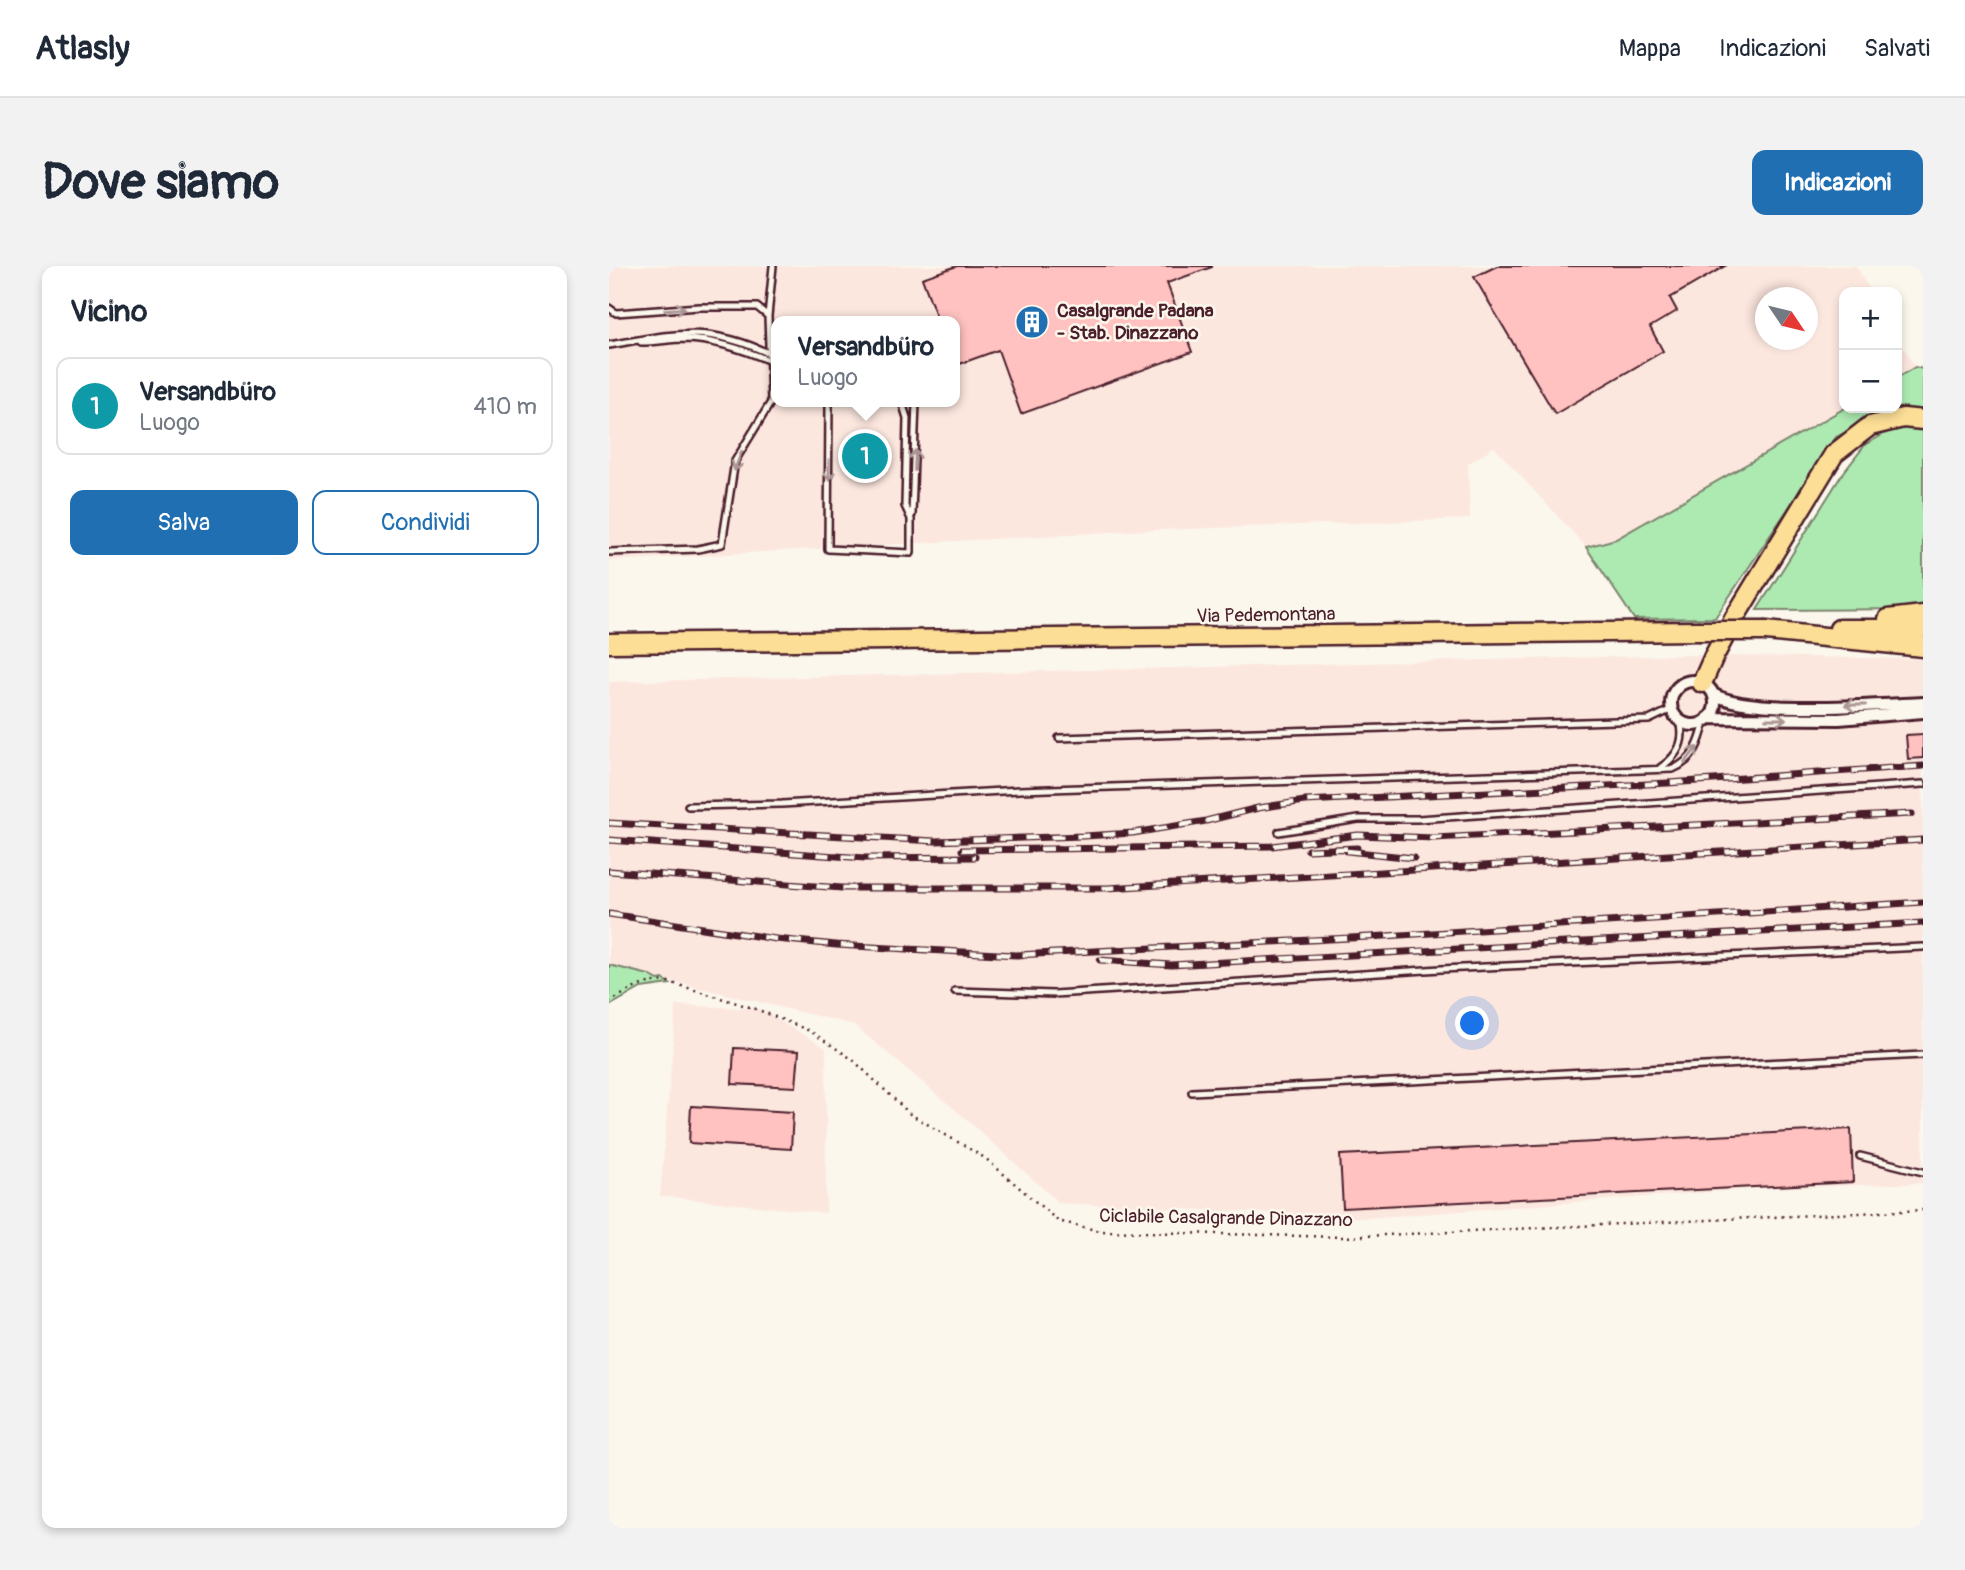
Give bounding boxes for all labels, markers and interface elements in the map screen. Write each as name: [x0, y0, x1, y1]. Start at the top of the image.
text: Atlasly: [35, 28, 130, 69]
text: Mappa: [1619, 34, 1681, 63]
text: Indicazioni: [1719, 34, 1826, 63]
text: Salvati: [1864, 34, 1930, 63]
button: Indicazioni: [1752, 150, 1923, 215]
text: Dove siamo: [42, 152, 279, 213]
north arrow: [1755, 287, 1818, 350]
map controls: [1839, 287, 1902, 413]
button: +: [1839, 287, 1902, 350]
text: Vicino: [70, 293, 147, 330]
place label: Casalgrande Padana - Stab. Dinazzano: [1057, 299, 1214, 345]
one-way arrow: [664, 302, 686, 315]
building icon: Casalgrande Padana - Stab. Dinazzano: [1013, 303, 1051, 341]
popup: [771, 316, 960, 407]
text: Versandbüro: [797, 331, 934, 363]
button: −: [1839, 350, 1902, 413]
text: Luogo: [797, 363, 858, 392]
text: Versandbüro: [139, 376, 276, 408]
text: 1: [91, 392, 100, 421]
text: 410 m: [474, 392, 537, 421]
text: Luogo: [139, 408, 200, 437]
pin: 1: [842, 430, 888, 482]
one-way arrow: [908, 449, 921, 472]
one-way arrow: [730, 450, 743, 471]
one-way arrow: [822, 458, 836, 481]
button: Salva: [70, 490, 298, 555]
button: Condividi: [312, 490, 539, 555]
street label: Via Pedemontana: [1196, 602, 1336, 628]
one-way arrow: [1844, 698, 1867, 712]
one-way arrow: [1765, 712, 1788, 726]
one-way arrow: [1683, 746, 1698, 764]
your location: [1455, 1006, 1489, 1040]
street label: Ciclabile Casalgrande Dinazzano: [1099, 1204, 1353, 1232]

